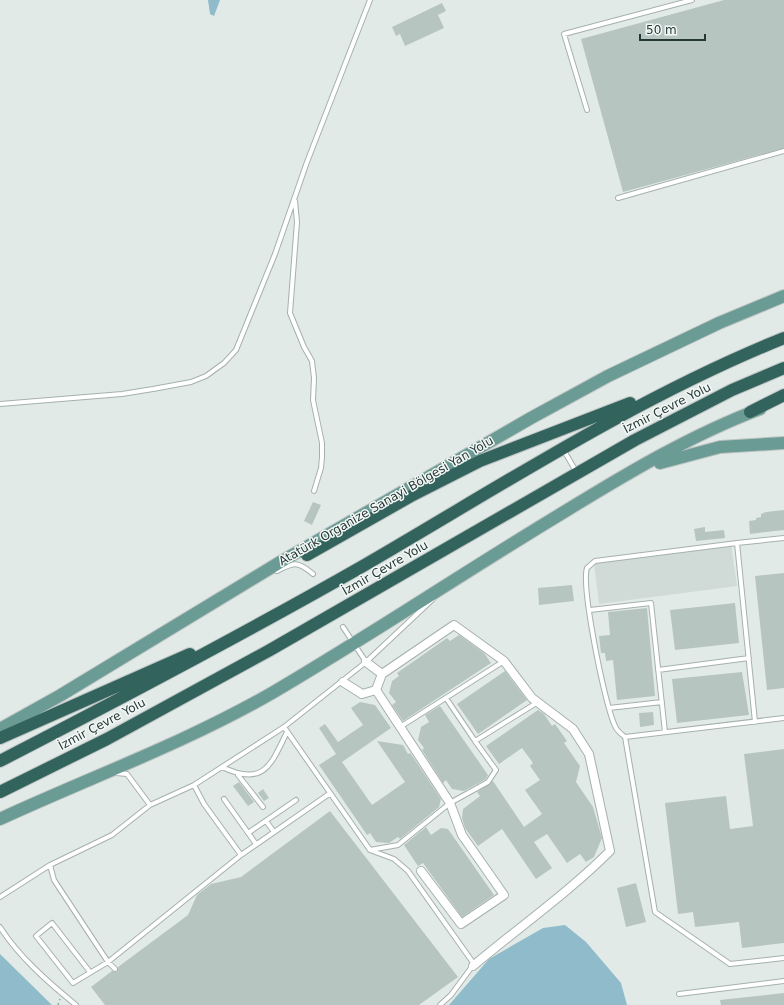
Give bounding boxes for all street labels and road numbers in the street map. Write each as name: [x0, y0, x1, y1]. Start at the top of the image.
street label: İzmir Çevre Yolu: [620, 379, 713, 436]
street label: Atatürk Organize Sanayi Bölgesi Yan Yolu: [276, 434, 496, 568]
street label: İzmir Çevre Yolu: [339, 537, 430, 598]
street label: İzmir Çevre Yolu: [56, 694, 148, 753]

